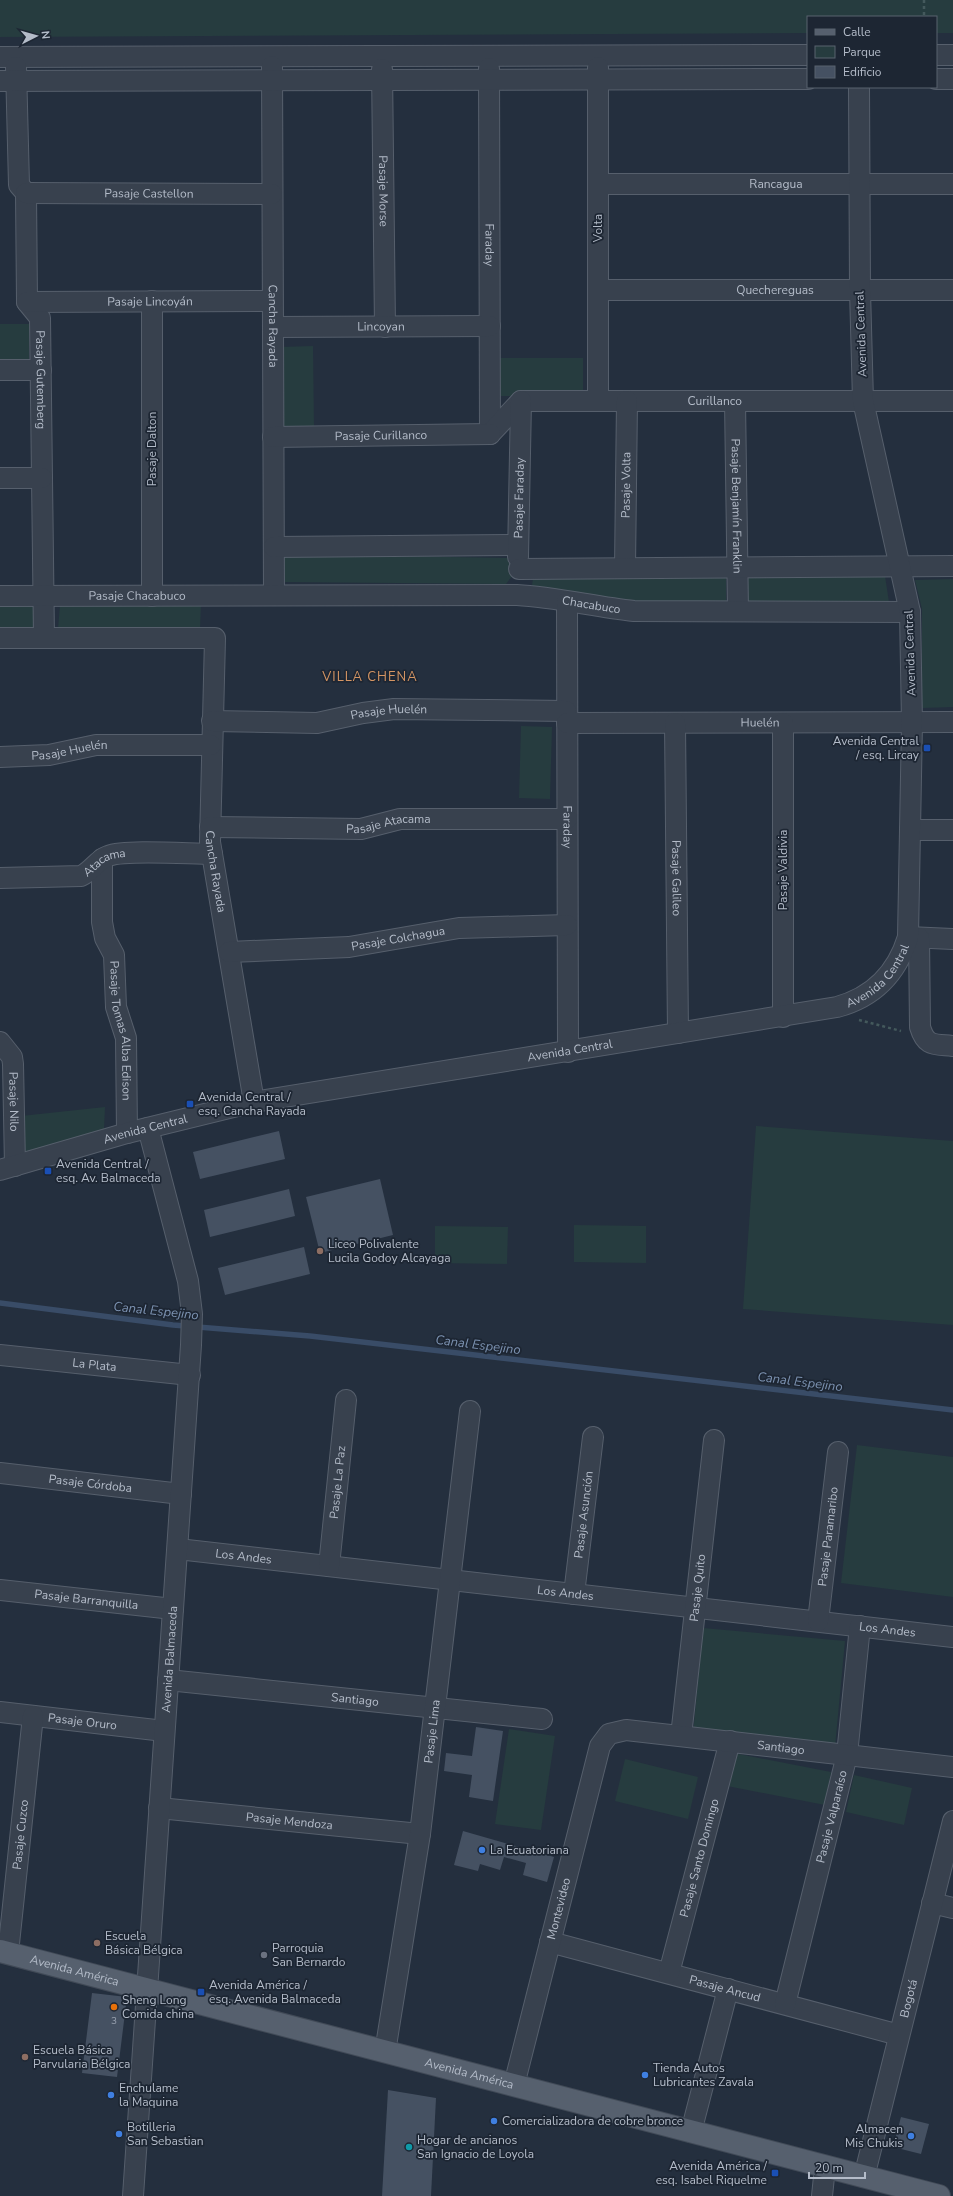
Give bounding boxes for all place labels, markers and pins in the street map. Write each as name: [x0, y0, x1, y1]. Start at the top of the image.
place label: Avenida Central / esq. Lircay: [833, 733, 920, 763]
marker: Avenida Central / esq. Lircay: [922, 743, 932, 753]
place label: Avenida Central / esq. Cancha Rayada: [198, 1089, 306, 1119]
marker: Avenida Central / esq. Cancha Rayada: [185, 1099, 195, 1109]
place label: Avenida Central / esq. Av. Balmaceda: [56, 1156, 161, 1186]
marker: Avenida Central / esq. Av. Balmaceda: [43, 1166, 53, 1176]
place label: Liceo Polivalente Lucila Godoy Alcayaga: [328, 1236, 451, 1266]
marker: Liceo Polivalente Lucila Godoy Alcayaga: [315, 1246, 325, 1256]
place label: La Ecuatoriana: [490, 1842, 569, 1858]
marker: La Ecuatoriana: [477, 1845, 487, 1855]
place label: Escuela Básica Bélgica: [105, 1928, 183, 1958]
marker: Escuela Básica Bélgica: [92, 1938, 102, 1948]
place label: Parroquia San Bernardo: [272, 1940, 346, 1970]
marker: Parroquia San Bernardo: [259, 1950, 269, 1960]
place label: Avenida América / esq. Avenida Balmaceda: [209, 1977, 341, 2007]
marker: Avenida América / esq. Avenida Balmaceda: [196, 1987, 206, 1997]
place label: Sheng Long Comida china: [122, 1992, 194, 2022]
marker: Sheng Long Comida china: [109, 2002, 119, 2012]
place label: Escuela Básica Parvularia Bélgica: [33, 2042, 130, 2072]
marker: Escuela Básica Parvularia Bélgica: [20, 2052, 30, 2062]
place label: Tienda Autos Lubricantes Zavala: [653, 2060, 754, 2090]
marker: Tienda Autos Lubricantes Zavala: [640, 2070, 650, 2080]
place label: Enchulame la Maquina: [119, 2080, 179, 2110]
marker: Enchulame la Maquina: [106, 2090, 116, 2100]
place label: Comercializadora de cobre bronce: [502, 2113, 683, 2129]
marker: Comercializadora de cobre bronce: [489, 2116, 499, 2126]
place label: Botilleria San Sebastian: [127, 2119, 204, 2149]
place label: Almacen Mis Chukis: [845, 2121, 903, 2151]
marker: Botilleria San Sebastian: [114, 2129, 124, 2139]
marker: Almacen Mis Chukis: [906, 2131, 916, 2141]
place label: Hogar de ancianos San Ignacio de Loyola: [417, 2132, 534, 2162]
marker: Hogar de ancianos San Ignacio de Loyola: [404, 2142, 414, 2152]
place label: Avenida América / esq. Isabel Riquelme: [656, 2158, 768, 2188]
marker: Avenida América / esq. Isabel Riquelme: [770, 2168, 780, 2178]

